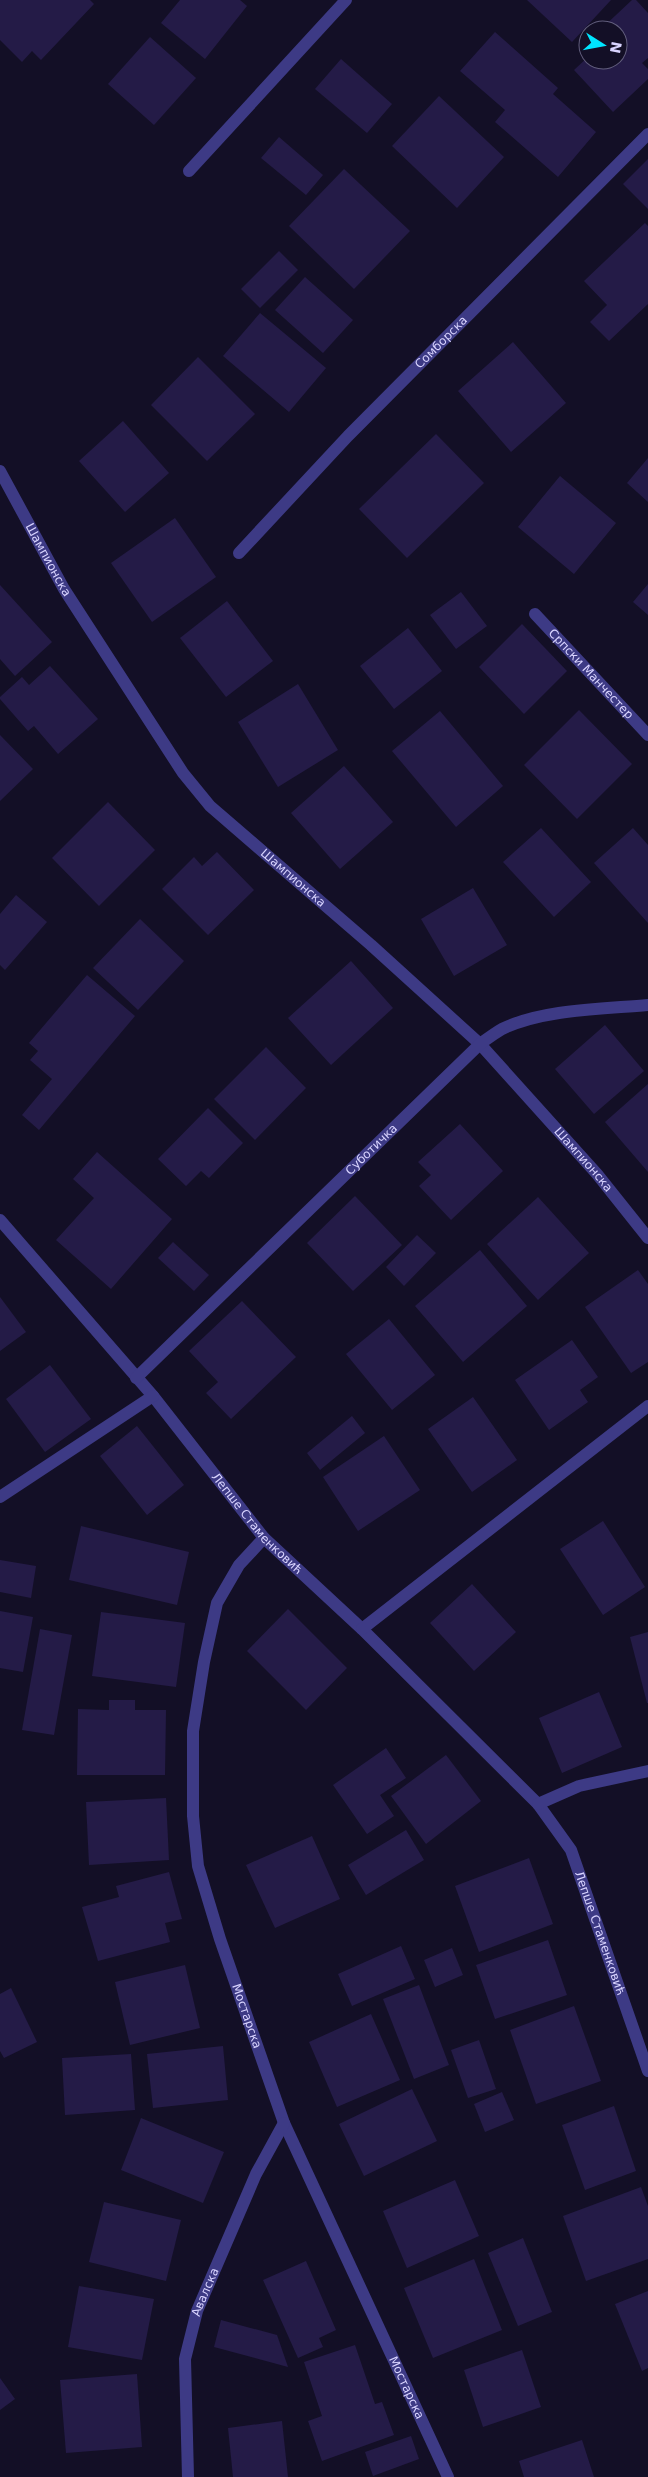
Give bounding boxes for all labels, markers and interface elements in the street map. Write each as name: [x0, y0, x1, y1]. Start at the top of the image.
north arrow: [578, 20, 628, 70]
text: N: [607, 40, 625, 55]
street label: Сомборска: [412, 313, 470, 371]
street label: Шампионска: [23, 521, 74, 599]
street label: Српски Манчестер: [546, 626, 636, 722]
street label: Шампионска: [258, 846, 329, 910]
street label: Суботичка: [342, 1121, 400, 1178]
street label: Шампионска: [551, 1124, 615, 1195]
street label: Лепше Стаменковић: [209, 1470, 305, 1577]
street label: Лепше Стаменковић: [572, 1869, 628, 1997]
street label: Мостарска: [229, 1982, 264, 2050]
street label: Авалска: [189, 2266, 222, 2318]
street label: Мостарска: [386, 2354, 427, 2421]

